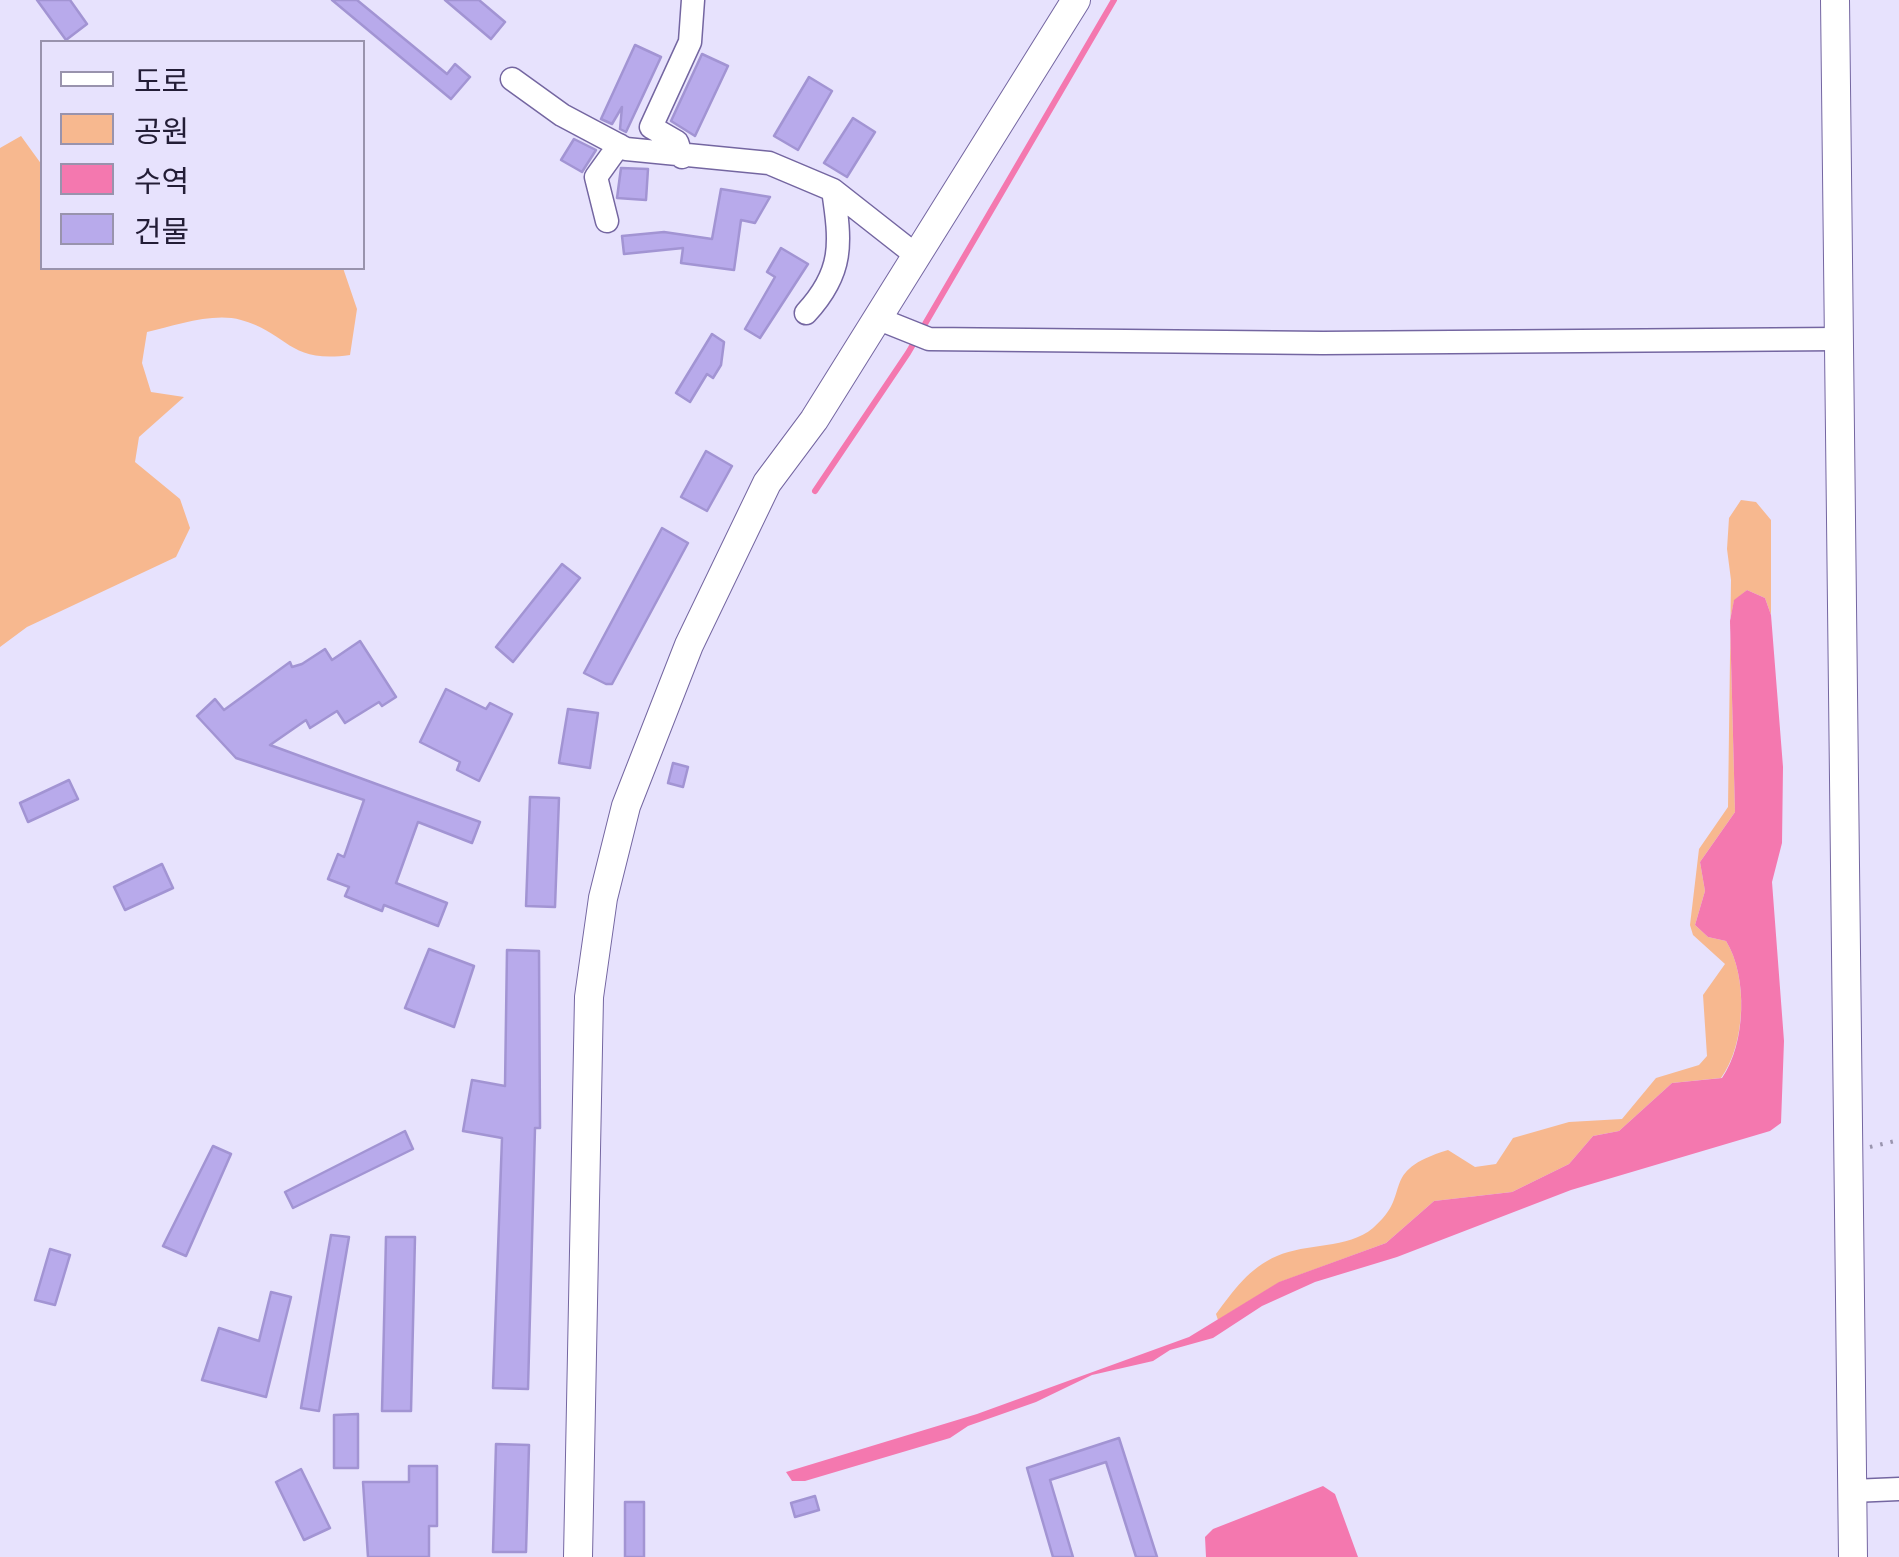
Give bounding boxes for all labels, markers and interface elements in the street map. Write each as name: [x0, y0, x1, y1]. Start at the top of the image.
legend: [40, 40, 365, 270]
text: 도로: [134, 65, 189, 98]
text: 공원: [134, 115, 189, 148]
text: 수역: [134, 165, 189, 198]
text: 건물: [134, 215, 189, 248]

